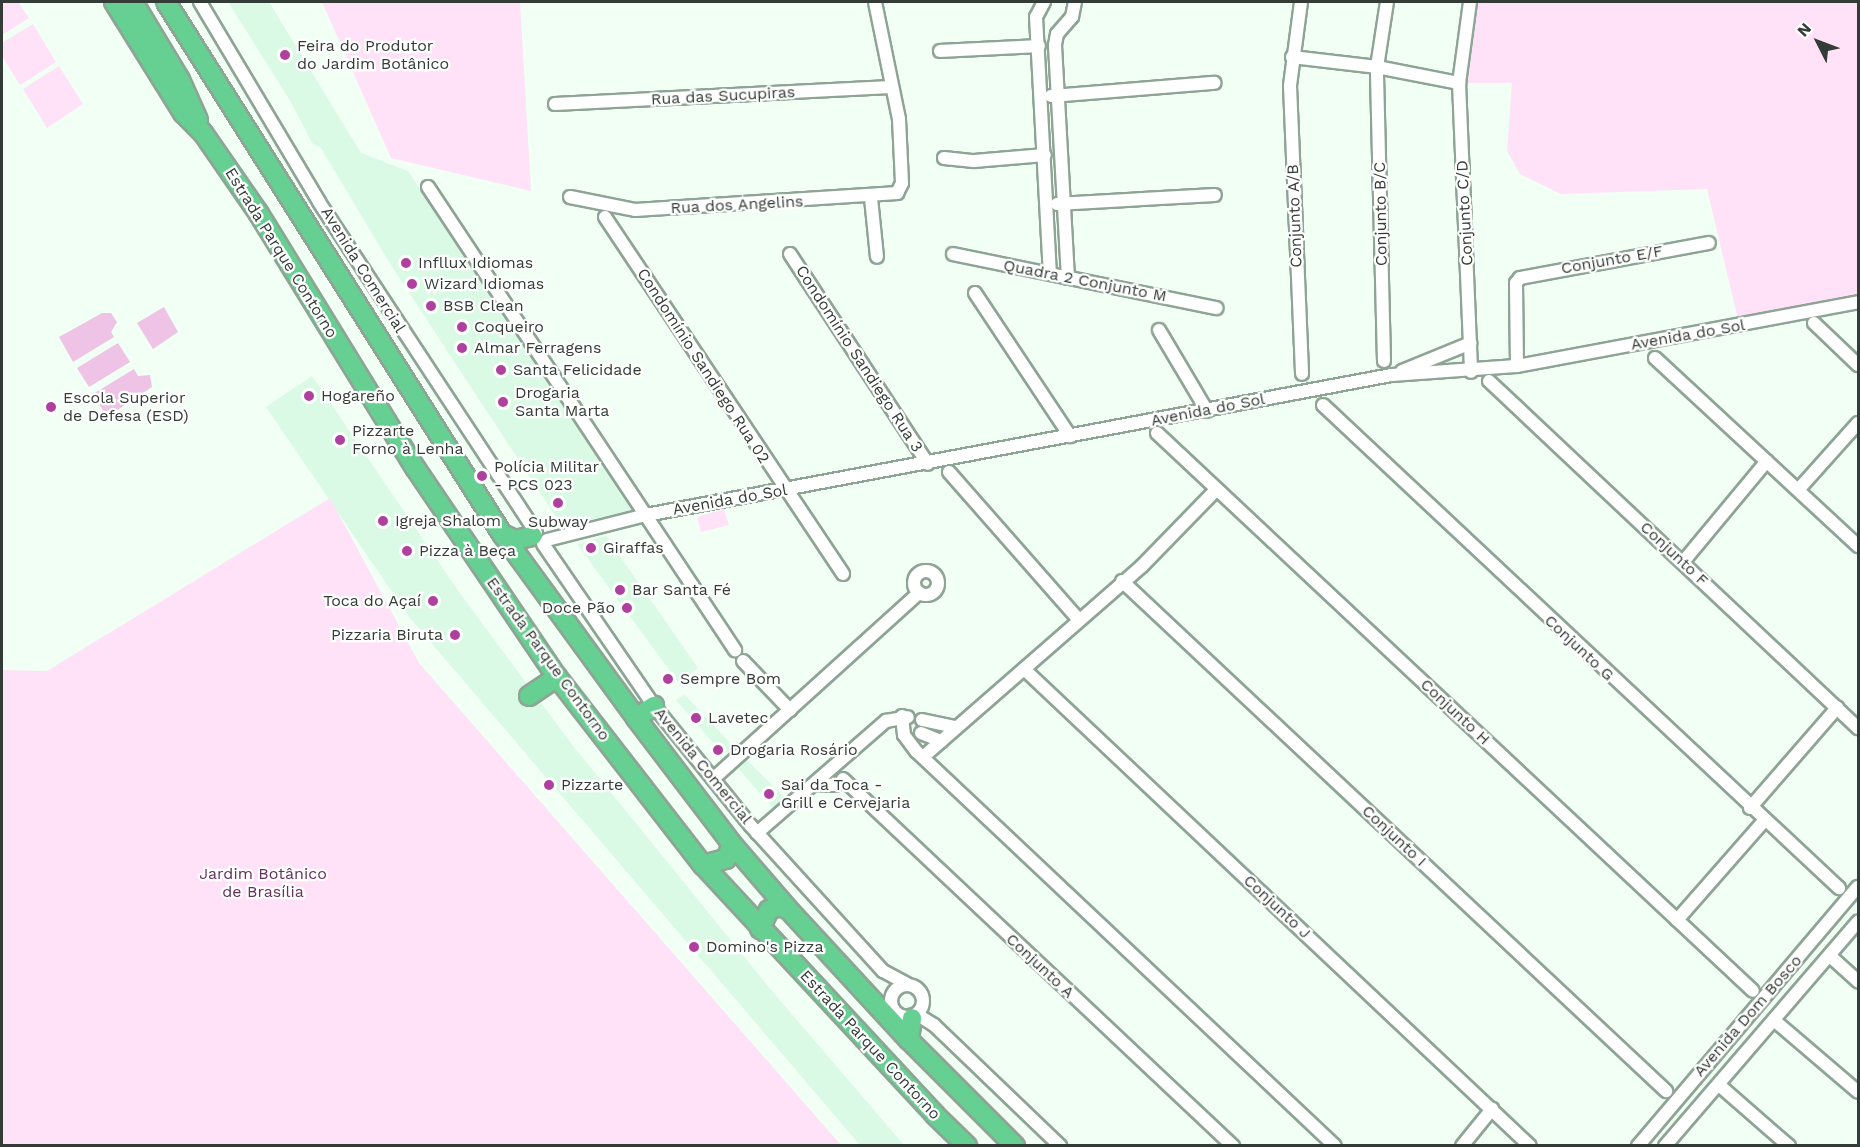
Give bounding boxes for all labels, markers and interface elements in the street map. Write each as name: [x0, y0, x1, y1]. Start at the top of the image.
north arrow: [1788, 12, 1848, 72]
text: N: [1793, 19, 1815, 40]
place label: Feira do Produtor do Jardim Botânico: [297, 36, 450, 74]
marker: Feira do Produtor do Jardim Botânico: [278, 48, 292, 62]
street label: Rua das Sucupiras: [650, 83, 796, 109]
street label: Conjunto C/D: [1453, 160, 1477, 266]
street label: Conjunto B/C: [1370, 162, 1392, 266]
street label: Estrada Parque Contorno: [220, 164, 342, 342]
street label: Conjunto A/B: [1284, 164, 1306, 268]
street label: Rua dos Angelins: [670, 192, 804, 218]
street label: Avenida Comercial: [316, 204, 410, 336]
street label: Conjunto E/F: [1560, 242, 1664, 278]
place label: Infllux Idiomas: [418, 253, 534, 273]
marker: Infllux Idiomas: [399, 256, 413, 270]
street label: Quadra 2 Conjunto M: [1002, 256, 1168, 306]
street label: Condomínio Sandiego Rua 3: [791, 262, 927, 456]
street label: Condomínio Sandiego Rua 02: [633, 265, 773, 467]
place label: Wizard Idiomas: [424, 274, 544, 294]
marker: Wizard Idiomas: [405, 277, 419, 291]
place label: BSB Clean: [443, 296, 524, 316]
marker: BSB Clean: [424, 299, 438, 313]
street label: Avenida do Sol: [1629, 315, 1747, 355]
place label: Coqueiro: [474, 317, 544, 337]
marker: Coqueiro: [455, 320, 469, 334]
place label: Almar Ferragens: [474, 338, 602, 358]
marker: Almar Ferragens: [455, 341, 469, 355]
place label: Santa Felicidade: [513, 360, 642, 380]
marker: Santa Felicidade: [494, 363, 508, 377]
place label: Drogaria Santa Marta: [515, 383, 610, 421]
place label: Hogareño: [321, 386, 395, 406]
place label: Escola Superior de Defesa (ESD): [63, 388, 189, 426]
marker: Hogareño: [302, 389, 316, 403]
street label: Avenida do Sol: [1149, 389, 1267, 431]
marker: Drogaria Santa Marta: [496, 395, 510, 409]
marker: Escola Superior de Defesa (ESD): [44, 400, 58, 414]
place label: Pizzarte Forno à Lenha: [352, 421, 464, 459]
marker: Pizzarte Forno à Lenha: [333, 433, 347, 447]
place label: Polícia Militar - PCS 023: [494, 457, 599, 495]
marker: Polícia Militar - PCS 023: [475, 469, 489, 483]
street label: Avenida do Sol: [671, 480, 789, 520]
marker: Subway: [551, 496, 565, 510]
place label: Igreja Shalom: [395, 511, 501, 531]
place label: Subway: [528, 512, 588, 532]
marker: Igreja Shalom: [376, 514, 390, 528]
street label: Conjunto F: [1636, 518, 1712, 590]
place label: Giraffas: [603, 538, 664, 558]
place label: Pizza à Beça: [419, 541, 517, 561]
marker: Giraffas: [584, 541, 598, 555]
marker: Pizza à Beça: [400, 544, 414, 558]
street label: Estrada Parque Contorno: [482, 573, 614, 745]
place label: Bar Santa Fé: [632, 580, 732, 600]
marker: Bar Santa Fé: [613, 583, 627, 597]
place label: Toca do Açaí: [322, 591, 421, 611]
marker: Toca do Açaí: [426, 594, 440, 608]
place label: Doce Pão: [542, 598, 615, 618]
marker: Doce Pão: [620, 601, 634, 615]
street label: Conjunto G: [1540, 611, 1618, 685]
place label: Pizzaria Biruta: [331, 625, 443, 645]
marker: Pizzaria Biruta: [448, 628, 462, 642]
place label: Sempre Bom: [680, 669, 781, 689]
marker: Sempre Bom: [661, 672, 675, 686]
street label: Conjunto H: [1416, 675, 1494, 749]
street label: Avenida Comercial: [650, 704, 756, 828]
place label: Lavetec: [708, 708, 769, 728]
marker: Lavetec: [689, 711, 703, 725]
place label: Drogaria Rosário: [730, 740, 858, 760]
marker: Drogaria Rosário: [711, 743, 725, 757]
place label: Pizzarte: [561, 775, 623, 795]
place label: Sai da Toca - Grill e Cervejaria: [781, 775, 911, 813]
marker: Pizzarte: [542, 778, 556, 792]
marker: Sai da Toca - Grill e Cervejaria: [762, 787, 776, 801]
street label: Conjunto I: [1358, 801, 1430, 871]
park label: Jardim Botânico de Brasília: [199, 864, 327, 902]
street label: Conjunto J: [1239, 871, 1315, 943]
street label: Conjunto A: [1002, 929, 1078, 1003]
place label: Domino's Pizza: [706, 937, 823, 957]
marker: Domino's Pizza: [687, 940, 701, 954]
street label: Avenida Dom Bosco: [1690, 951, 1806, 1081]
street label: Estrada Parque Contorno: [796, 966, 944, 1124]

